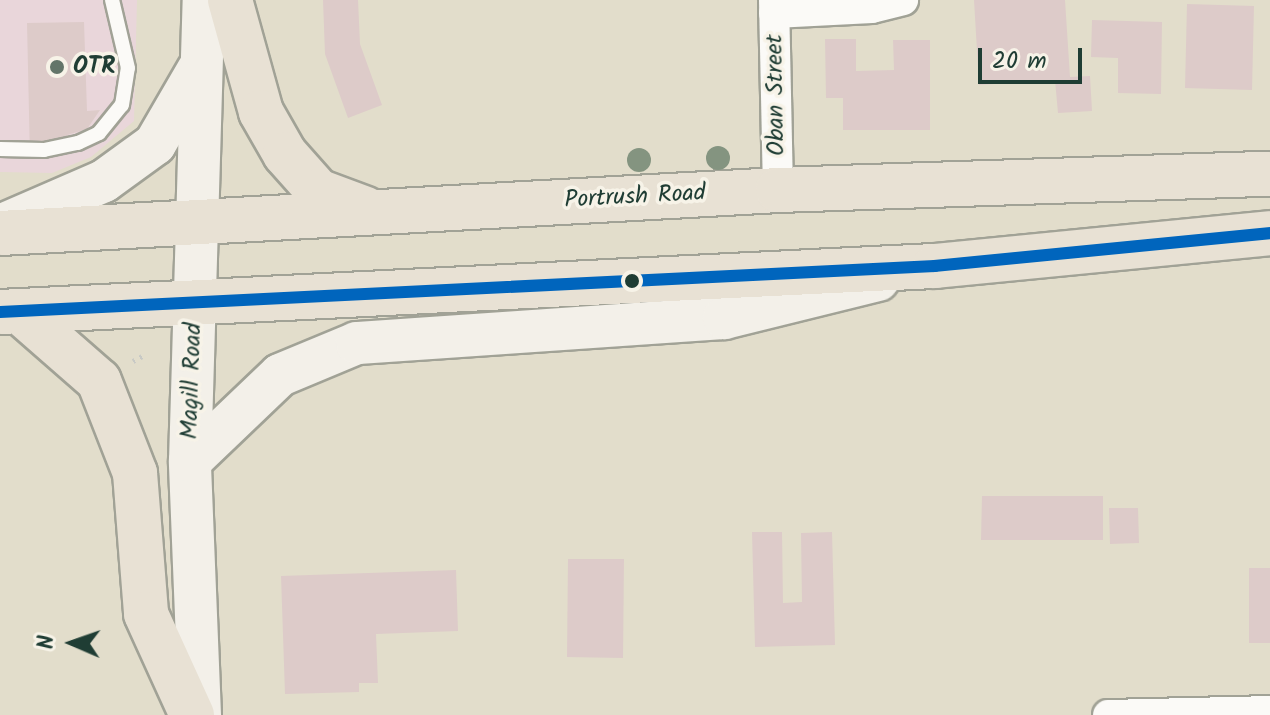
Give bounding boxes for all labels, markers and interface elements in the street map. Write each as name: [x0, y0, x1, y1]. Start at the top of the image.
scale bar: [982, 32, 1086, 82]
street label: Oban Street: [761, 34, 791, 156]
text: 20 m: [992, 42, 1047, 81]
place label: OTR: [73, 53, 115, 81]
marker: OTR: [48, 58, 66, 76]
street label: Portrush Road: [564, 179, 706, 215]
unlabelled marker: [624, 273, 640, 289]
street label: Magill Road: [176, 322, 208, 440]
north arrow: [32, 603, 112, 683]
text: N: [30, 635, 65, 650]

